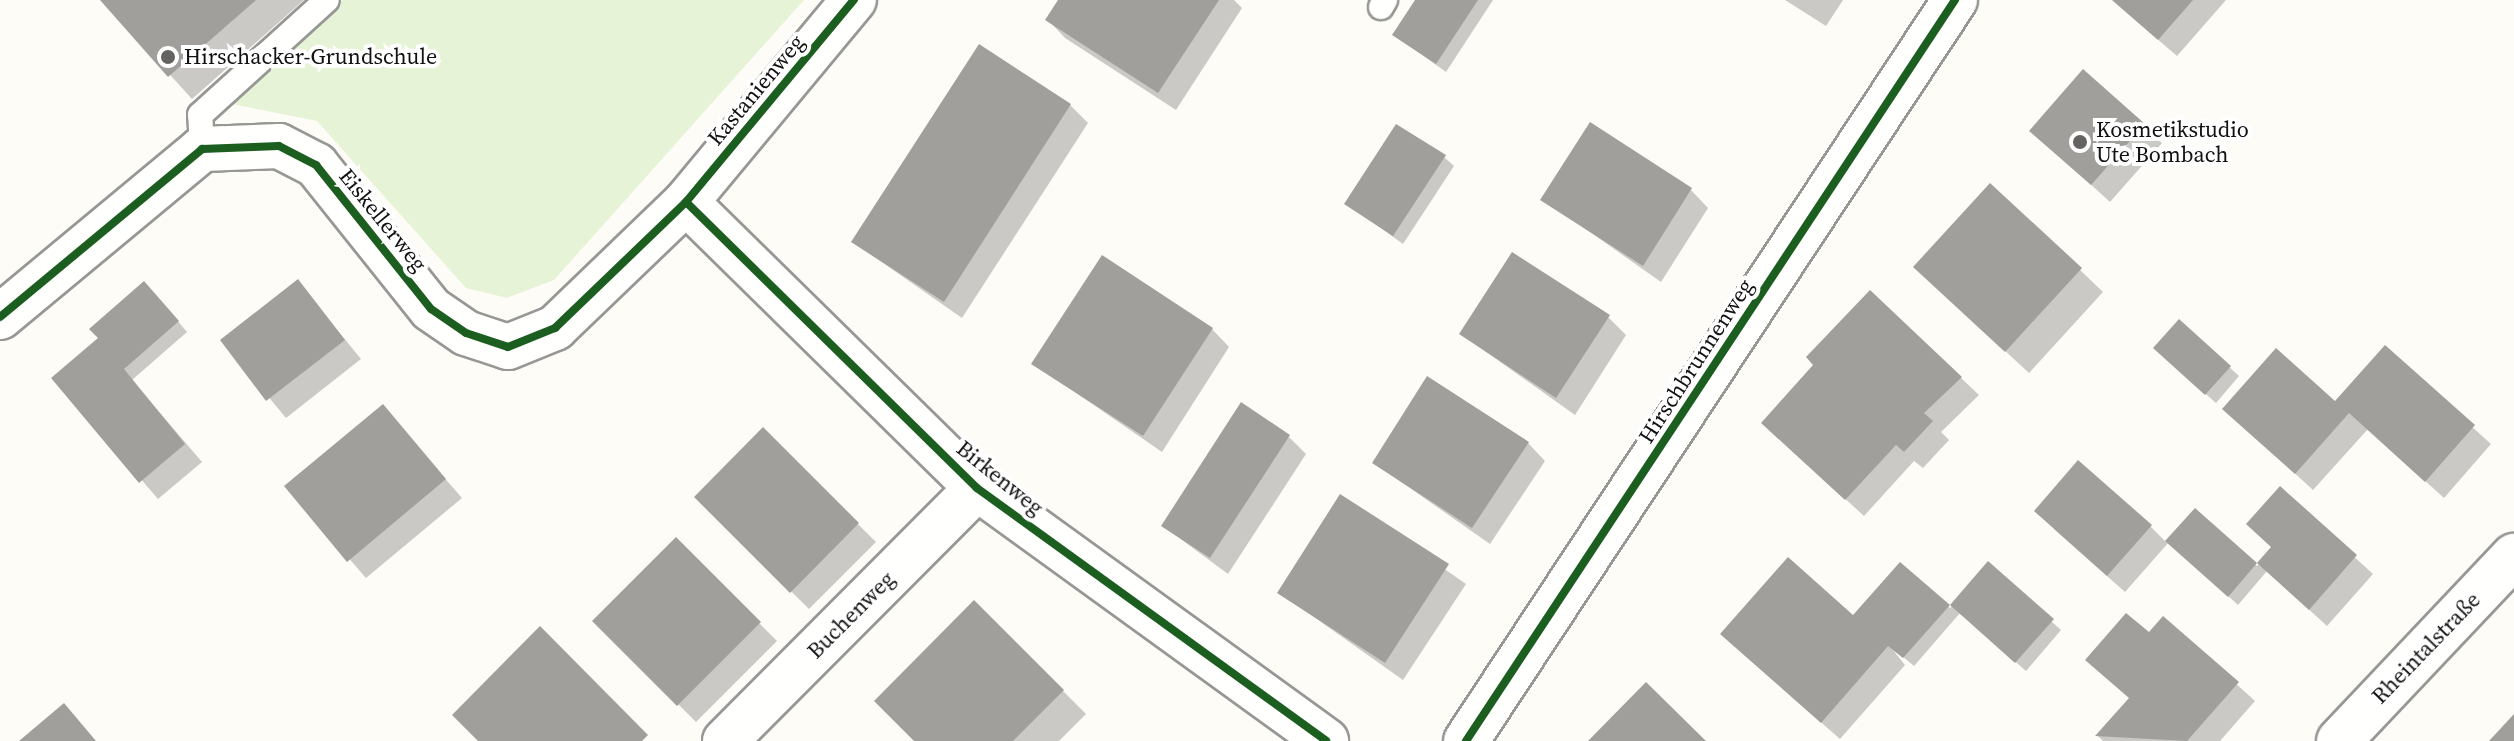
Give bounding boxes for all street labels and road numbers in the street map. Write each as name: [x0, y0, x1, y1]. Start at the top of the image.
street label: Kastanienweg: [702, 29, 810, 151]
street label: Eiskellerweg: [334, 163, 432, 277]
street label: Hirschbrunnenweg: [1633, 274, 1759, 448]
street label: Birkenweg: [951, 435, 1049, 521]
street label: Buchenweg: [802, 566, 900, 664]
street label: Rheintalstraße: [2366, 587, 2486, 709]

